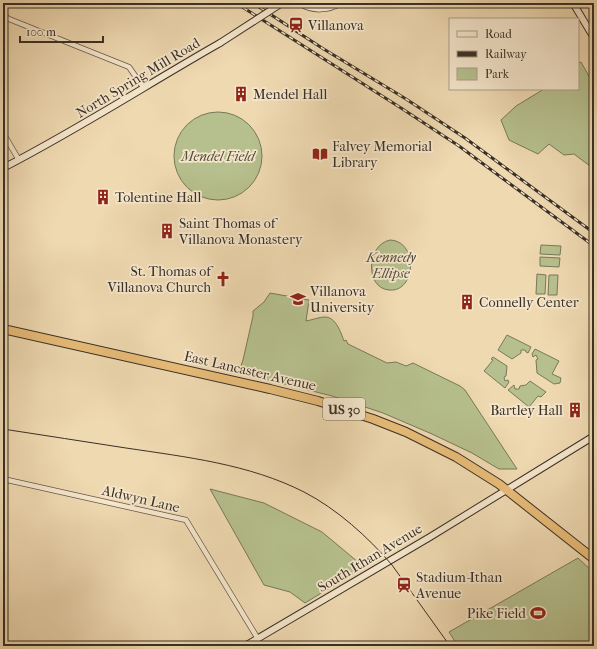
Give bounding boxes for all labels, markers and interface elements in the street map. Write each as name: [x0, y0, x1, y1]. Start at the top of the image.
station icon: Villanova: [287, 16, 305, 34]
place label: Villanova: [307, 17, 364, 34]
scale bar: [20, 18, 103, 44]
legend: [449, 18, 579, 90]
text: 100 m: [26, 25, 56, 39]
text: Road: [485, 27, 512, 41]
street label: North Spring Mill Road: [73, 34, 203, 122]
text: Railway: [485, 47, 527, 61]
text: Park: [485, 67, 510, 81]
building icon: Mendel Hall: [232, 85, 250, 103]
place label: Mendel Hall: [253, 86, 327, 103]
place label: Falvey Memorial Library: [332, 138, 432, 171]
library icon: Falvey Memorial Library: [311, 145, 329, 163]
park label: Mendel Field: [180, 148, 257, 165]
building icon: Tolentine Hall: [94, 188, 112, 206]
place label: Tolentine Hall: [115, 189, 201, 206]
place label: Saint Thomas of Villanova Monastery: [178, 215, 303, 248]
building icon: Saint Thomas of Villanova Monastery: [158, 222, 176, 240]
park label: Kennedy Ellipse: [365, 249, 417, 282]
place label: St. Thomas of Villanova Church: [106, 263, 214, 296]
church icon: St. Thomas of Villanova Church: [214, 270, 232, 288]
place label: Villanova University: [309, 283, 375, 316]
school or university icon: Villanova University: [289, 290, 307, 308]
building icon: Connelly Center: [458, 293, 476, 311]
place label: Connelly Center: [479, 294, 579, 311]
street label: East Lancaster Avenue: [182, 348, 318, 394]
road number: US 30: [323, 398, 365, 420]
building icon: Bartley Hall: [566, 401, 584, 419]
place label: Bartley Hall: [490, 402, 563, 419]
street label: Aldwyn Lane: [99, 482, 182, 516]
street label: South Ithan Avenue: [315, 520, 425, 596]
place label: Stadium-Ithan Avenue: [415, 569, 502, 602]
station icon: Stadium-Ithan Avenue: [395, 576, 413, 594]
sports icon: Pike Field: [529, 604, 547, 622]
place label: Pike Field: [467, 605, 526, 622]

